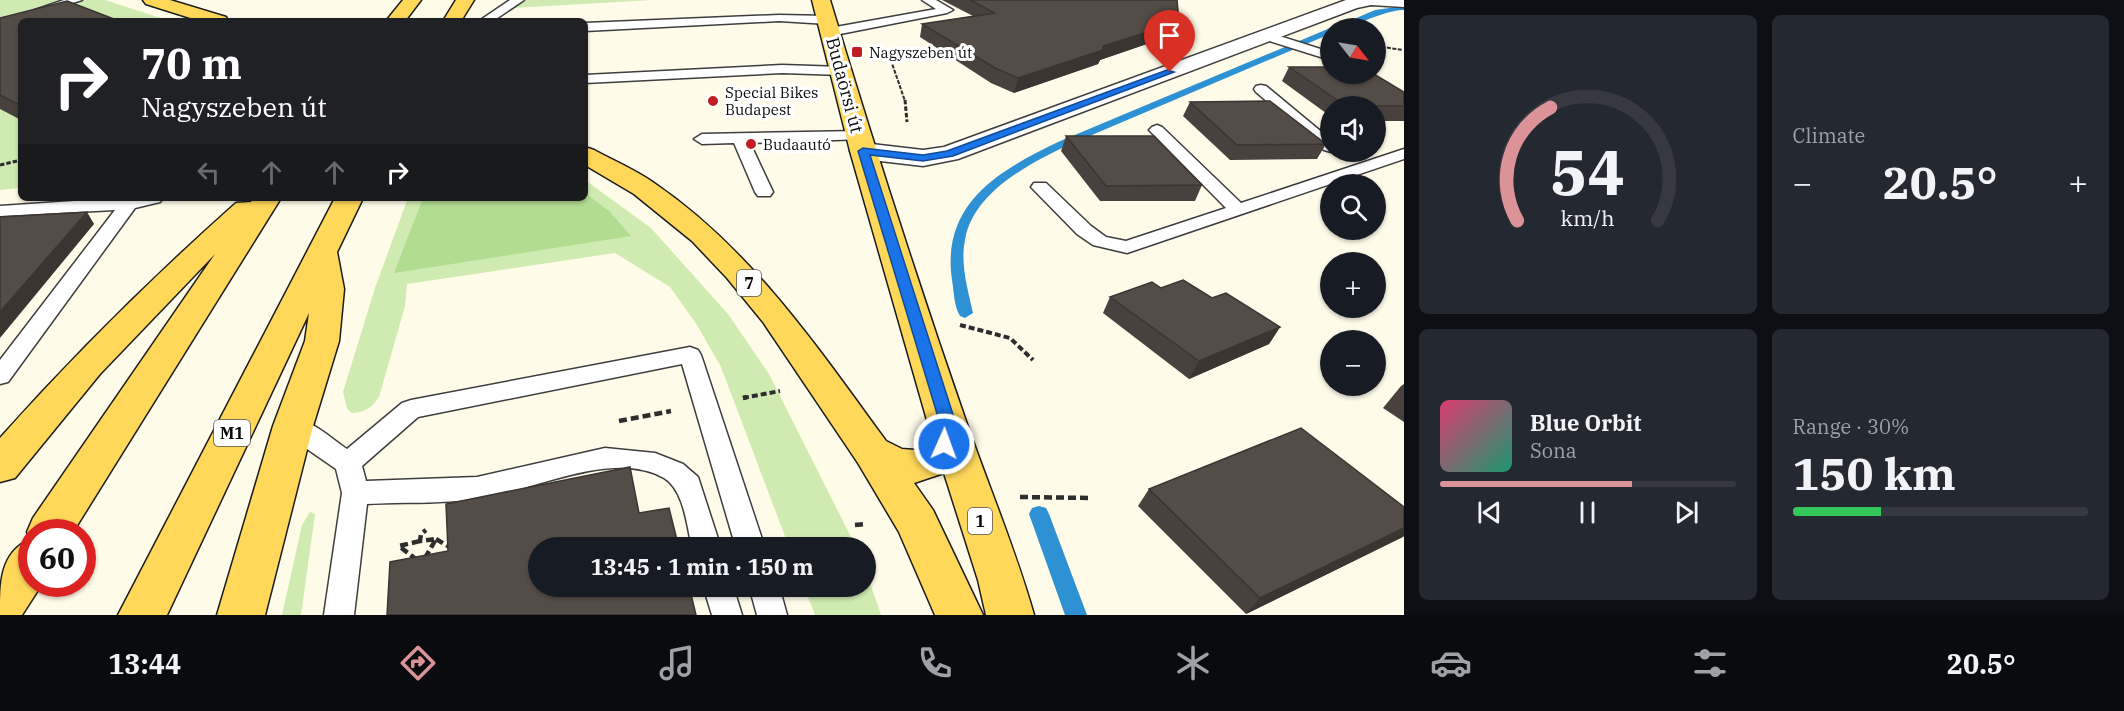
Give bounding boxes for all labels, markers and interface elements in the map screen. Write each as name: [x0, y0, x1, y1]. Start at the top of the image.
pin: [1144, 10, 1195, 72]
north arrow: [1320, 18, 1386, 84]
map controls: [1320, 18, 1386, 396]
icon: arrive: [1153, 19, 1186, 52]
street label: Budaörsi út: [821, 35, 869, 135]
text: 70 m: [141, 36, 242, 91]
icon: right: [42, 42, 120, 120]
place label: Nagyszeben út: [869, 43, 972, 62]
marker: Nagyszeben út: [850, 45, 864, 59]
place label: Special Bikes Budapest: [725, 83, 818, 119]
text: Nagyszeben út: [141, 89, 327, 124]
marker: Special Bikes Budapest: [706, 94, 720, 108]
button: sound: [1320, 96, 1386, 162]
text: Climate: [1793, 122, 1865, 149]
text: 54: [1550, 131, 1625, 212]
place label: Budaautó: [763, 135, 831, 154]
marker: Budaautó: [744, 137, 758, 151]
text: 20.5°: [1883, 153, 1998, 211]
icon: left: [192, 156, 225, 189]
icon: ahead: [255, 156, 288, 189]
icon: ahead: [318, 156, 351, 189]
icon: right: [381, 156, 414, 189]
text: −: [1793, 161, 1812, 204]
text: +: [2068, 161, 2088, 204]
button: search: [1320, 174, 1386, 240]
text: km/h: [1561, 205, 1615, 233]
button: +: [1320, 252, 1386, 318]
road number: 7: [737, 270, 761, 296]
button: −: [1320, 330, 1386, 396]
text: Blue Orbit: [1530, 408, 1641, 437]
position arrow: [912, 412, 976, 476]
text: Range · 30%: [1793, 413, 1909, 440]
road number: M1: [214, 420, 250, 446]
text: Sona: [1530, 437, 1577, 464]
text: 150 km: [1793, 444, 1956, 502]
icon: previous: [1473, 496, 1506, 529]
icon: pause: [1571, 496, 1604, 529]
icon: next: [1670, 496, 1703, 529]
road number: 1: [968, 508, 992, 534]
speed limit sign: 60: [18, 519, 96, 597]
text: 13:45 · 1 min · 150 m: [590, 552, 814, 581]
icon: directions: [397, 642, 439, 684]
icon: music: [656, 642, 698, 684]
icon: phone: [914, 642, 956, 684]
icon: climate: [1172, 642, 1214, 684]
icon: car: [1430, 642, 1472, 684]
icon: filters: [1689, 642, 1731, 684]
text: 13:44: [108, 646, 181, 681]
text: 20.5°: [1947, 646, 2016, 681]

